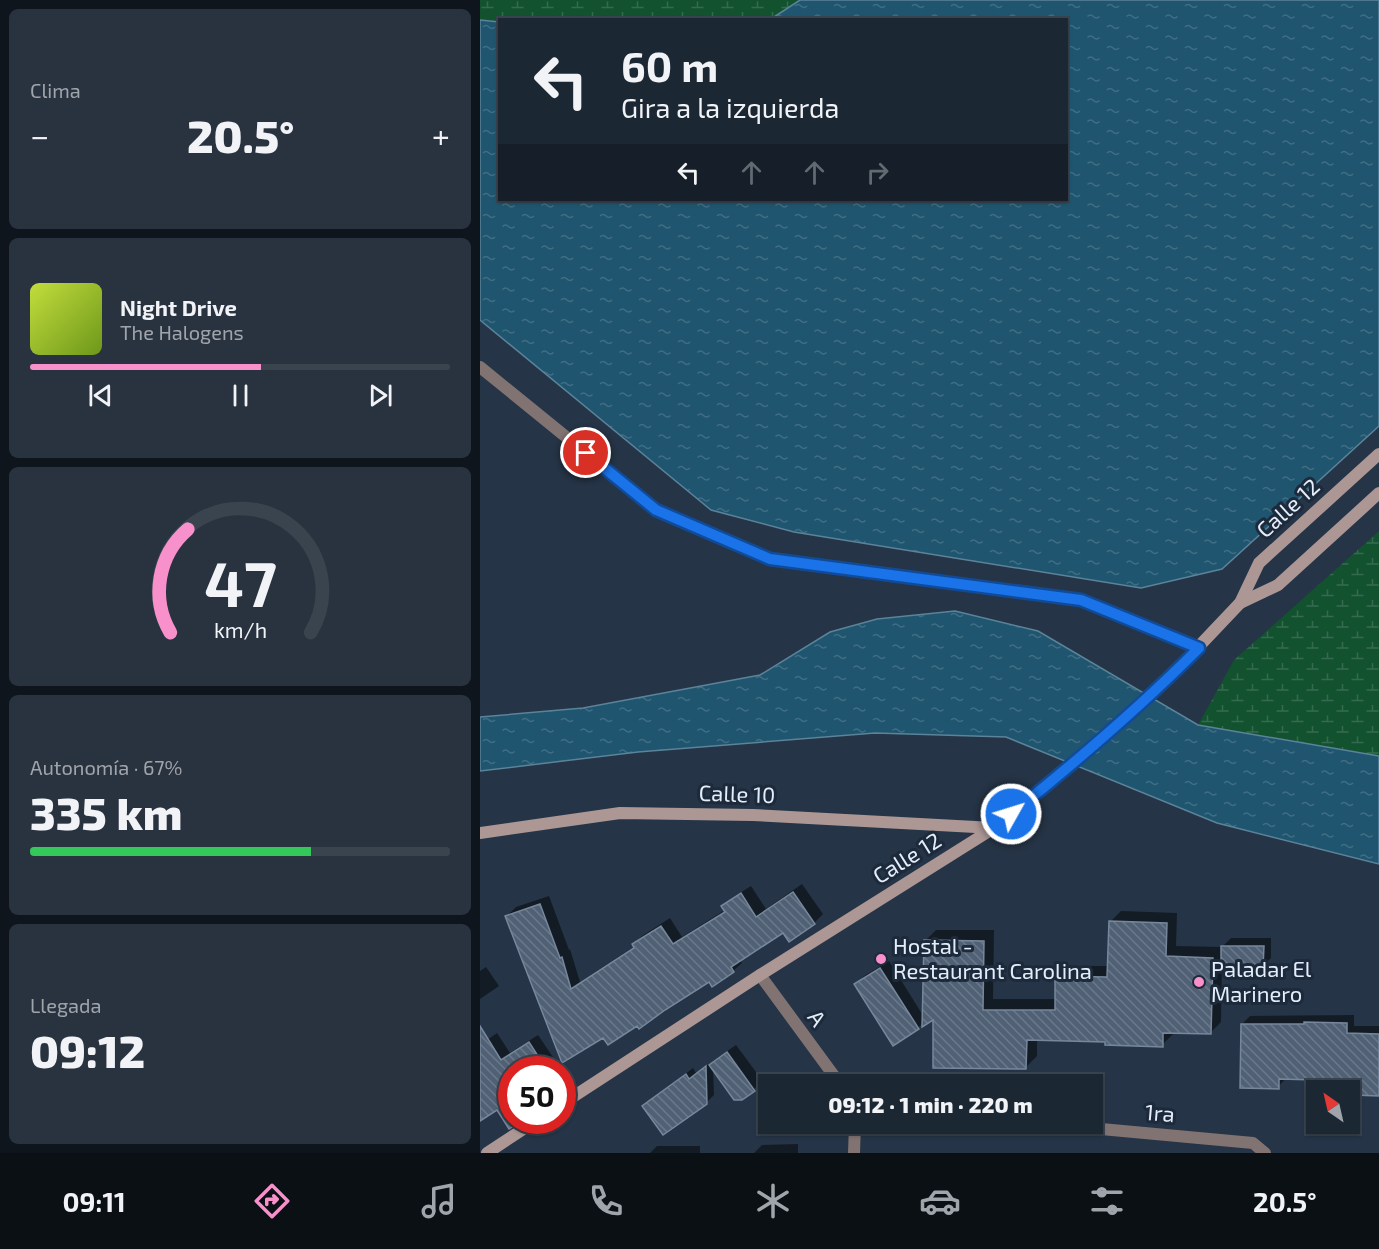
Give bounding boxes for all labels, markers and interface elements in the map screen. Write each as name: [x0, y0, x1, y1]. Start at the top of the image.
text: 60 m: [621, 40, 718, 90]
icon: left: [522, 42, 600, 120]
text: Clima: [30, 78, 81, 102]
text: Gira a la izquierda: [621, 91, 839, 123]
text: 20.5°: [187, 108, 294, 162]
text: −: [30, 115, 49, 155]
text: +: [432, 115, 450, 155]
icon: left: [672, 156, 705, 189]
icon: ahead: [735, 156, 768, 189]
icon: ahead: [798, 156, 831, 189]
icon: right: [861, 156, 894, 189]
text: Night Drive: [120, 294, 237, 320]
text: The Halogens: [120, 320, 244, 344]
icon: previous: [84, 379, 117, 412]
icon: pause: [224, 379, 257, 412]
icon: next: [364, 379, 397, 412]
pin: [560, 427, 611, 478]
icon: arrive: [569, 436, 602, 469]
street label: Calle 12: [1251, 472, 1324, 542]
text: 47: [204, 546, 276, 621]
text: km/h: [213, 618, 267, 643]
text: Autonomía · 67%: [30, 755, 182, 779]
street label: Calle 10: [698, 779, 776, 807]
position arrow: [979, 782, 1043, 846]
text: 335 km: [30, 785, 183, 839]
street label: Calle 12: [868, 826, 945, 888]
place label: Hostal - Restaurant Carolina: [893, 932, 1092, 983]
marker: Hostal - Restaurant Carolina: [874, 952, 888, 966]
place label: Paladar El Marinero: [1211, 955, 1312, 1006]
marker: Paladar El Marinero: [1192, 975, 1206, 989]
text: Llegada: [30, 993, 101, 1017]
street label: A: [803, 1004, 833, 1031]
text: 09:12: [30, 1023, 145, 1077]
speed limit sign: 50: [498, 1056, 576, 1134]
north arrow: [1306, 1080, 1360, 1134]
map controls: [1306, 1080, 1360, 1134]
text: 09:12 · 1 min · 220 m: [828, 1091, 1033, 1117]
street label: 1ra: [1144, 1098, 1176, 1126]
icon: directions: [251, 1180, 293, 1222]
icon: music: [418, 1180, 460, 1222]
icon: phone: [585, 1180, 627, 1222]
icon: climate: [752, 1180, 794, 1222]
icon: car: [919, 1180, 961, 1222]
icon: filters: [1086, 1180, 1128, 1222]
text: 09:11: [63, 1185, 126, 1217]
text: 20.5°: [1253, 1185, 1316, 1217]

